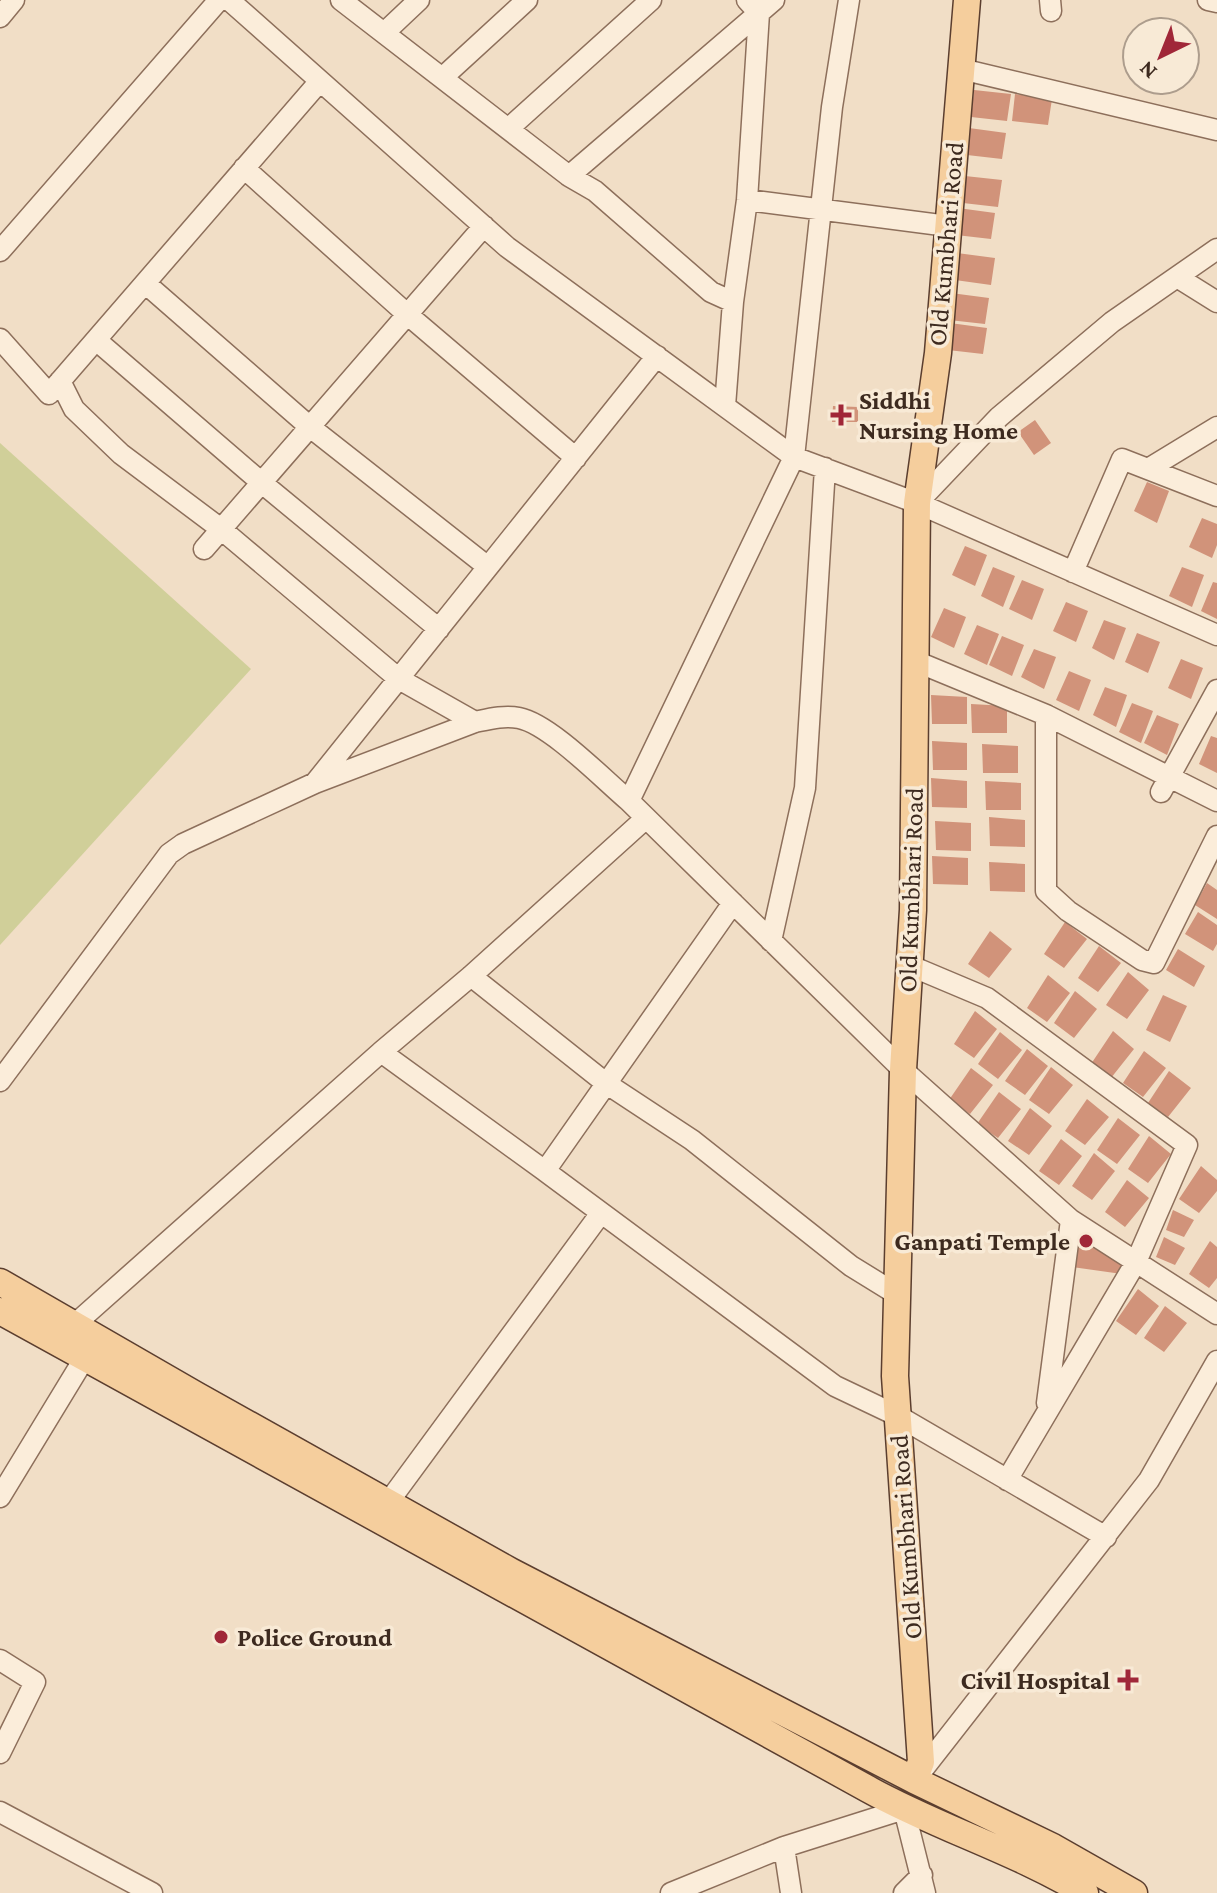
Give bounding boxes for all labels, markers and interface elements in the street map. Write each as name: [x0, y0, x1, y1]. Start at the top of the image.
north arrow: [1121, 16, 1201, 96]
text: N: [1134, 56, 1162, 85]
street label: Old Kumbhari Road: [923, 140, 969, 347]
place label: Siddhi Nursing Home: [859, 386, 1018, 445]
marker: Siddhi Nursing Home: [830, 404, 852, 426]
street label: Old Kumbhari Road: [893, 787, 929, 993]
place label: Ganpati Temple: [894, 1227, 1070, 1256]
marker: Ganpati Temple: [1077, 1232, 1095, 1250]
street label: Old Kumbhari Road: [884, 1433, 928, 1640]
place label: Police Ground: [237, 1623, 392, 1652]
marker: Police Ground: [212, 1628, 230, 1646]
place label: Civil Hospital: [960, 1666, 1110, 1695]
marker: Civil Hospital: [1117, 1669, 1139, 1691]

